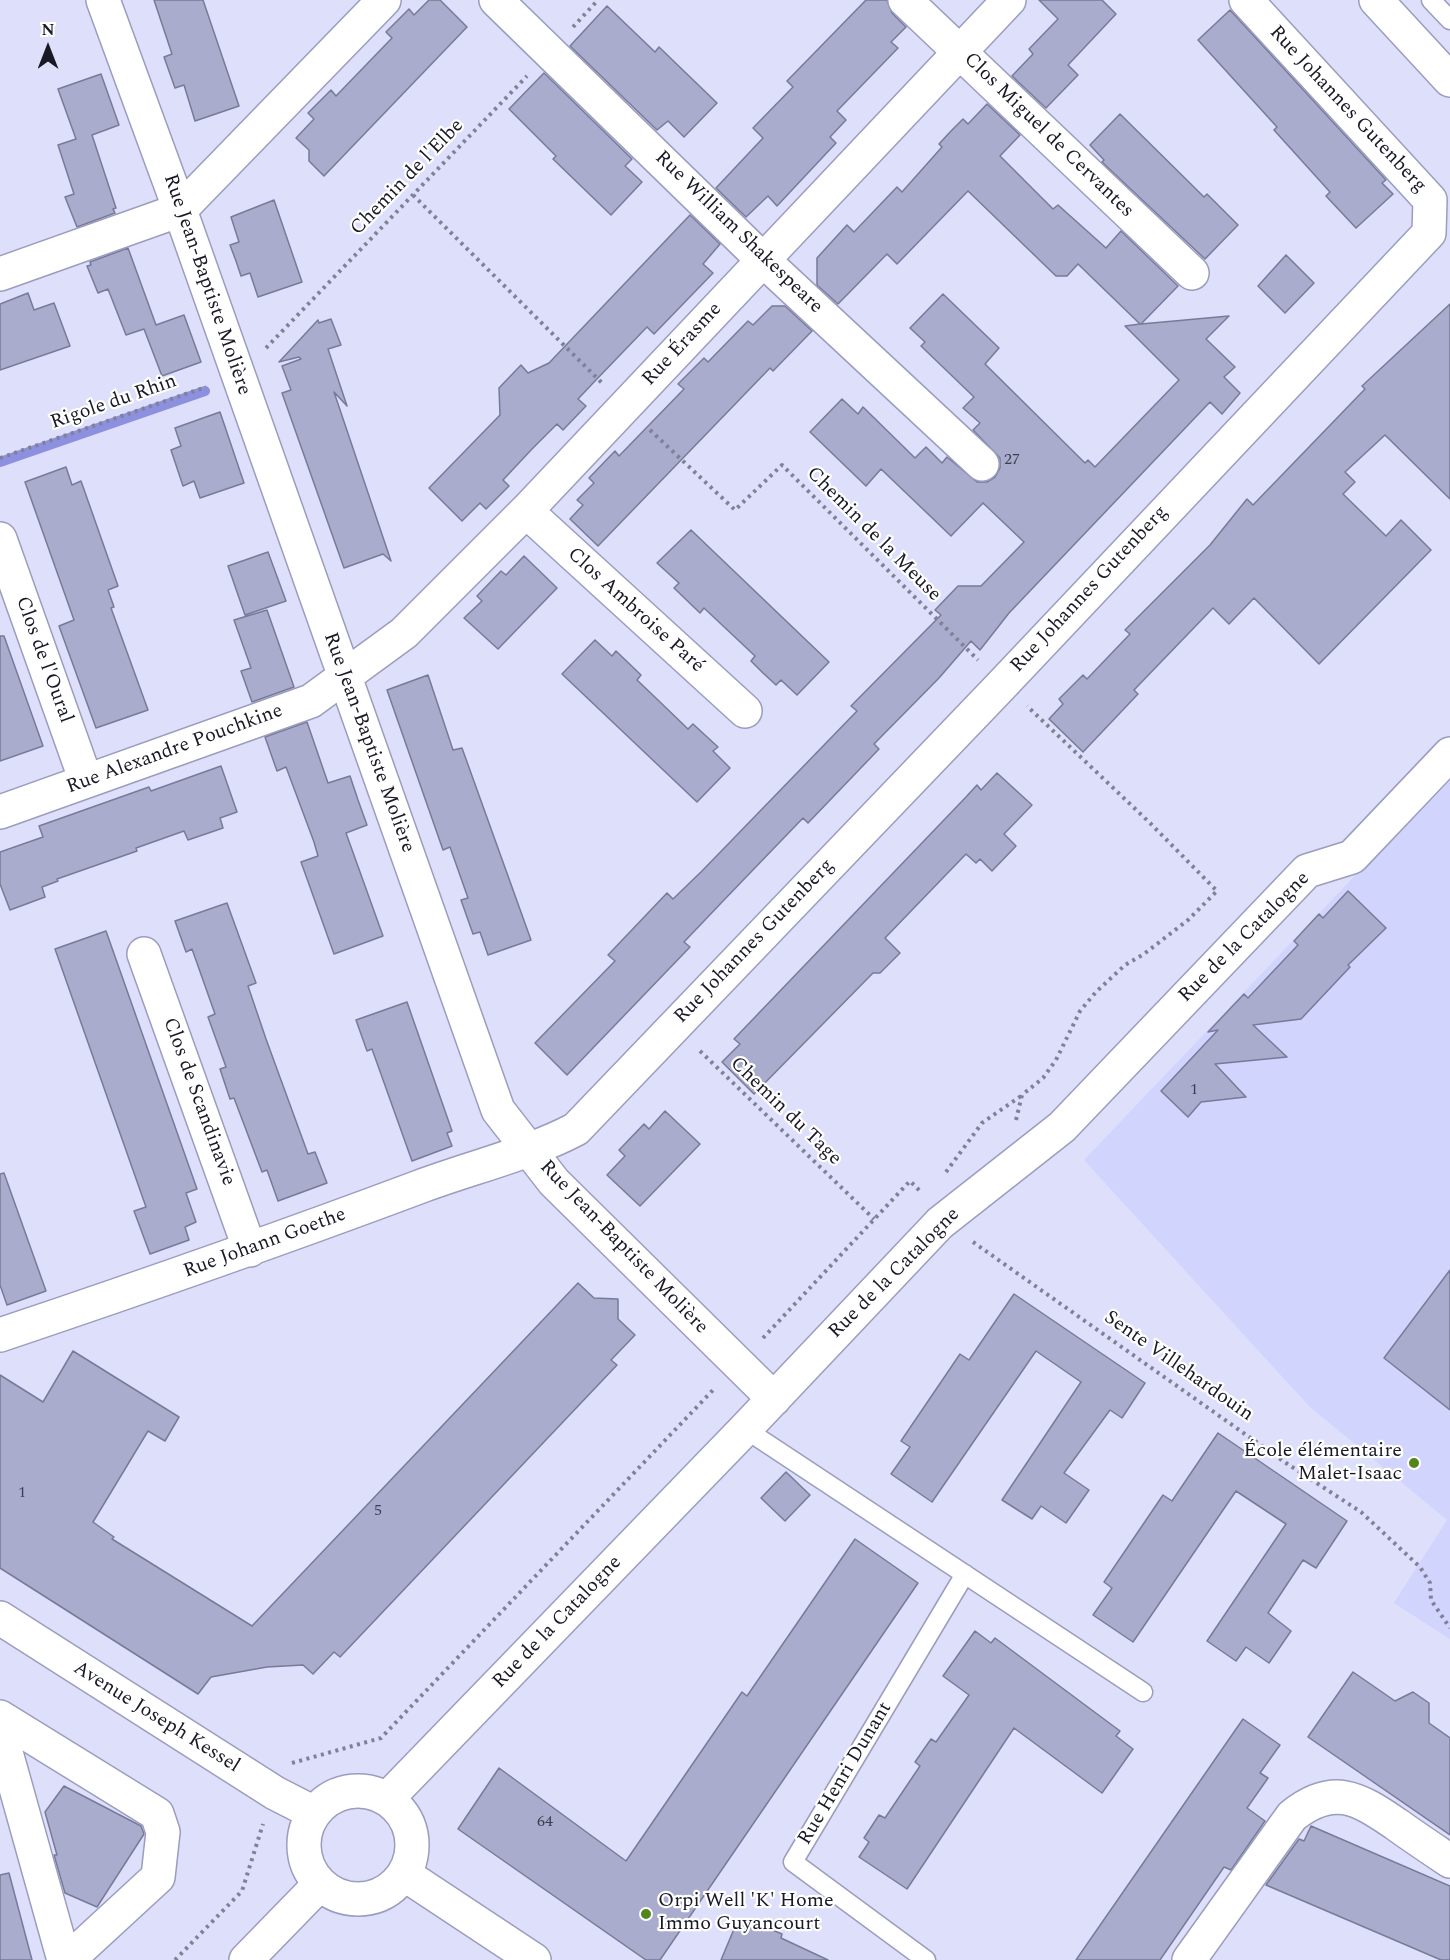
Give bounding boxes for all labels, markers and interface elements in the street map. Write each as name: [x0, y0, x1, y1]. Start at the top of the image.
north arrow: [18, 18, 78, 78]
text: N: [41, 18, 55, 42]
street label: Rue Johannes Gutenberg: [1263, 21, 1431, 199]
street label: Clos Miguel de Cervantes: [958, 48, 1138, 224]
street label: Chemin de l'Elbe: [346, 115, 470, 241]
street label: Rue William Shakespeare: [649, 146, 827, 320]
street label: Rue Jean-Baptiste Molière: [157, 171, 255, 399]
street label: Rue Érasme: [638, 298, 728, 392]
street label: Rigole du Rhin: [48, 370, 180, 436]
house number: 27: [1004, 451, 1020, 471]
street label: Chemin de la Meuse: [801, 463, 945, 607]
street label: Rue Johannes Gutenberg: [1006, 501, 1174, 679]
street label: Clos Ambroise Paré: [562, 543, 708, 679]
street label: Clos de l'Oural: [9, 594, 77, 726]
street label: Rue Jean-Baptiste Molière: [317, 630, 419, 856]
street label: Rue Alexandre Pouchkine: [64, 700, 286, 800]
street label: Rue Johannes Gutenberg: [670, 855, 840, 1029]
street label: Rue de la Catalogne: [1174, 867, 1316, 1009]
street label: Clos de Scandinavie: [156, 1015, 240, 1189]
street label: Chemin du Tage: [724, 1053, 846, 1171]
house number: 1: [1190, 1081, 1198, 1101]
street label: Rue Jean-Baptiste Molière: [534, 1156, 712, 1340]
street label: Rue Johann Goethe: [180, 1203, 350, 1285]
street label: Rue de la Catalogne: [824, 1203, 966, 1345]
street label: Sente Villehardouin: [1099, 1306, 1257, 1428]
place label: École élémentaire Malet-Isaac: [1244, 1440, 1402, 1487]
marker: École élémentaire Malet-Isaac: [1407, 1456, 1421, 1470]
house number: 1: [18, 1484, 26, 1504]
house number: 5: [374, 1502, 382, 1522]
street label: Rue de la Catalogne: [488, 1552, 628, 1694]
street label: Avenue Joseph Kessel: [68, 1657, 244, 1779]
street label: Rue Henri Dunant: [794, 1698, 898, 1850]
house number: 64: [537, 1813, 553, 1833]
place label: Orpi Well 'K' Home Immo Guyancourt: [658, 1890, 834, 1937]
marker: Orpi Well 'K' Home Immo Guyancourt: [639, 1907, 653, 1921]

